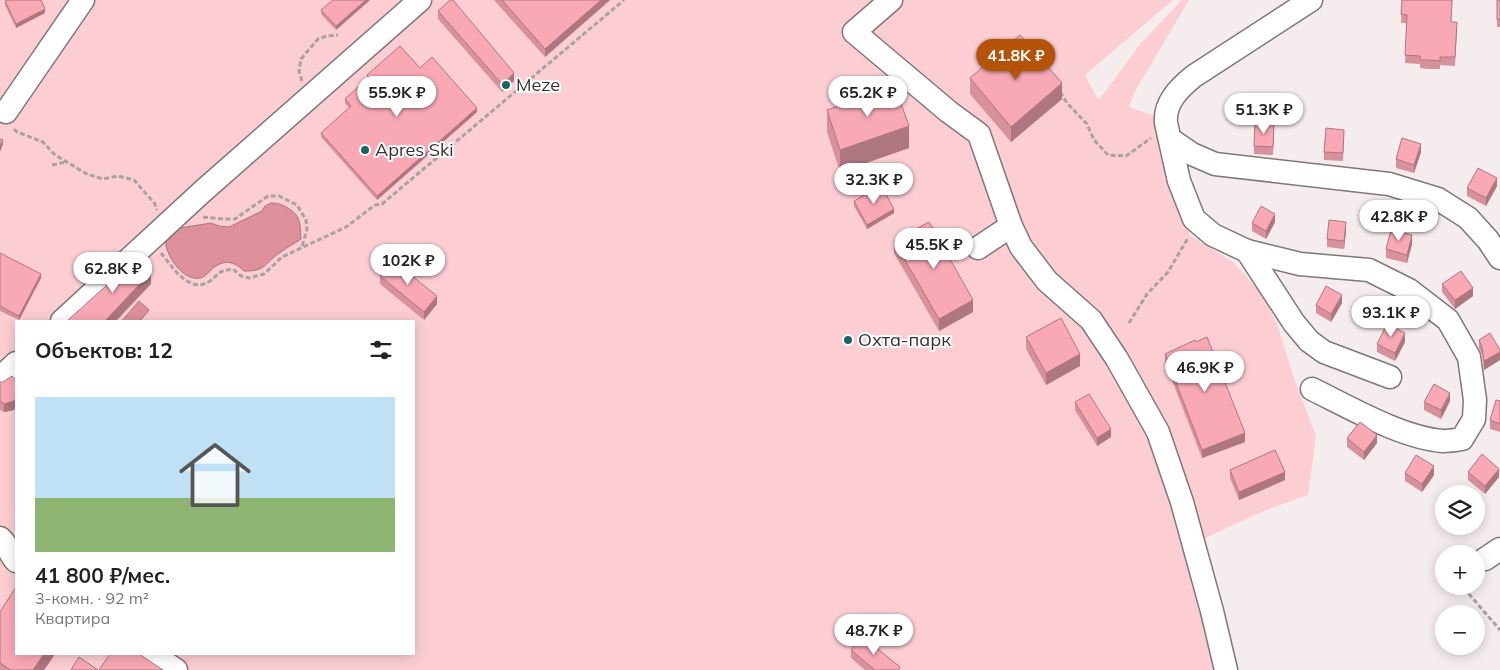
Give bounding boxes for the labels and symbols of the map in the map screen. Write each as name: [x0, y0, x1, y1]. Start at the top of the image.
pin: 41.8K ₽: [970, 38, 1062, 81]
place label: Meze: [516, 73, 560, 96]
pin: 55.9K ₽: [351, 76, 443, 118]
pin: 65.2K ₽: [822, 76, 914, 118]
marker: Meze: [500, 79, 512, 91]
pin: 51.3K ₽: [1218, 92, 1310, 135]
place label: Apres Ski: [375, 138, 454, 161]
marker: Apres Ski: [359, 144, 371, 156]
pin: 32.3K ₽: [828, 162, 920, 205]
pin: 42.8K ₽: [1353, 200, 1445, 242]
pin: 45.5K ₽: [888, 228, 980, 270]
pin: 102K ₽: [367, 244, 449, 286]
pin: 62.8K ₽: [67, 252, 159, 294]
pin: 93.1K ₽: [1345, 296, 1437, 338]
place label: Охта-парк: [858, 328, 951, 351]
marker: Охта-парк: [842, 334, 854, 346]
pin: 46.9K ₽: [1159, 350, 1251, 393]
pin: 48.7K ₽: [828, 614, 920, 656]

